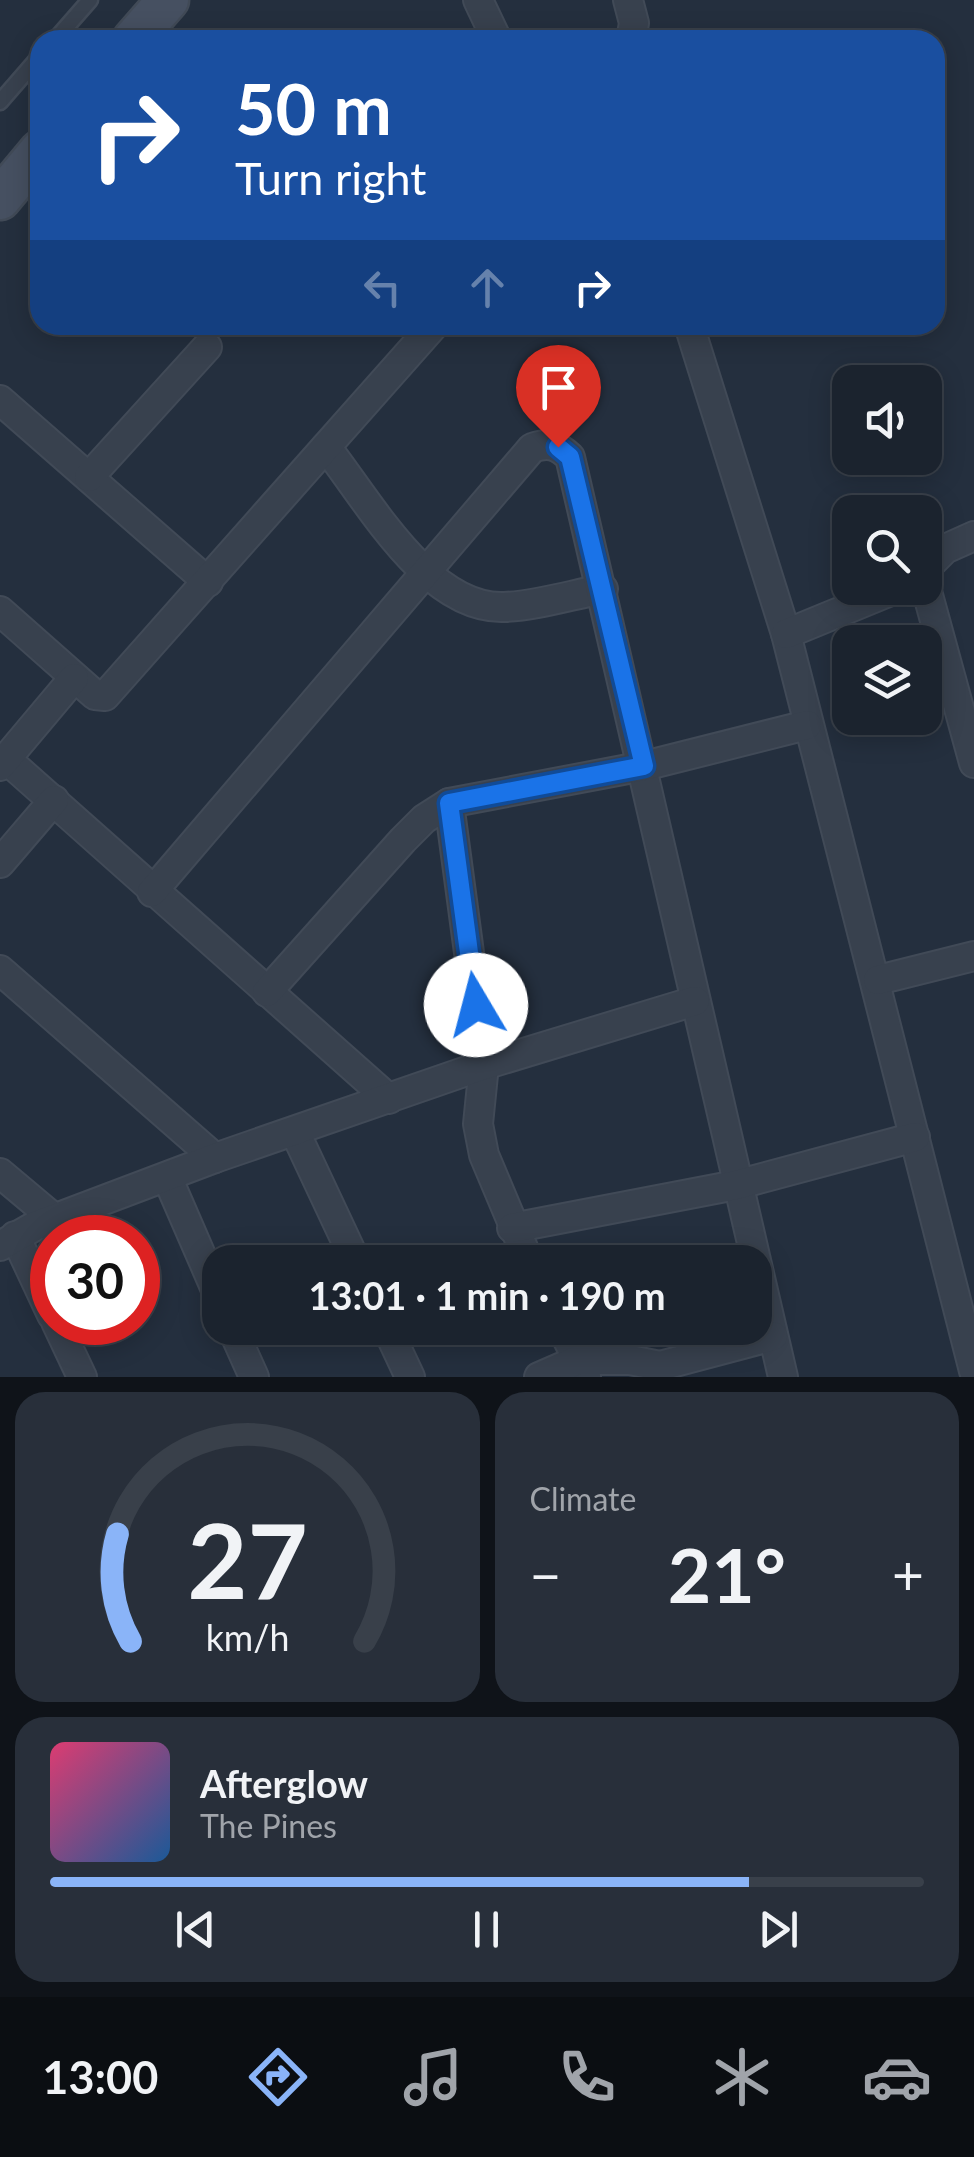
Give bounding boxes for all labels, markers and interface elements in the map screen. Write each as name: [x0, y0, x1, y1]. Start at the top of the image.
text: 50 m: [235, 66, 392, 150]
icon: right: [70, 70, 200, 200]
text: Turn right: [235, 151, 426, 205]
icon: left: [355, 260, 410, 315]
icon: ahead: [460, 260, 515, 315]
icon: right: [565, 260, 620, 315]
pin: [516, 345, 601, 448]
icon: arrive: [531, 360, 586, 415]
map controls: [832, 365, 942, 735]
button: sound: [832, 365, 942, 475]
button: search: [832, 495, 942, 605]
button: layers: [832, 625, 942, 735]
position arrow: [424, 953, 528, 1057]
speed limit sign: 30: [30, 1215, 160, 1345]
text: 13:01 · 1 min · 190 m: [308, 1272, 666, 1318]
text: Climate: [530, 1479, 636, 1518]
text: 27: [187, 1496, 308, 1621]
text: 21°: [668, 1529, 786, 1619]
text: −: [530, 1541, 561, 1607]
text: +: [892, 1541, 924, 1607]
text: km/h: [205, 1616, 289, 1659]
text: Afterglow: [200, 1760, 368, 1806]
text: The Pines: [200, 1806, 337, 1845]
icon: previous: [168, 1902, 223, 1957]
icon: pause: [459, 1902, 514, 1957]
icon: next: [751, 1902, 806, 1957]
icon: directions: [243, 2042, 313, 2112]
icon: music: [398, 2042, 468, 2112]
icon: phone: [552, 2042, 622, 2112]
icon: climate: [707, 2042, 777, 2112]
icon: car: [862, 2042, 932, 2112]
text: 13:00: [42, 2050, 158, 2104]

